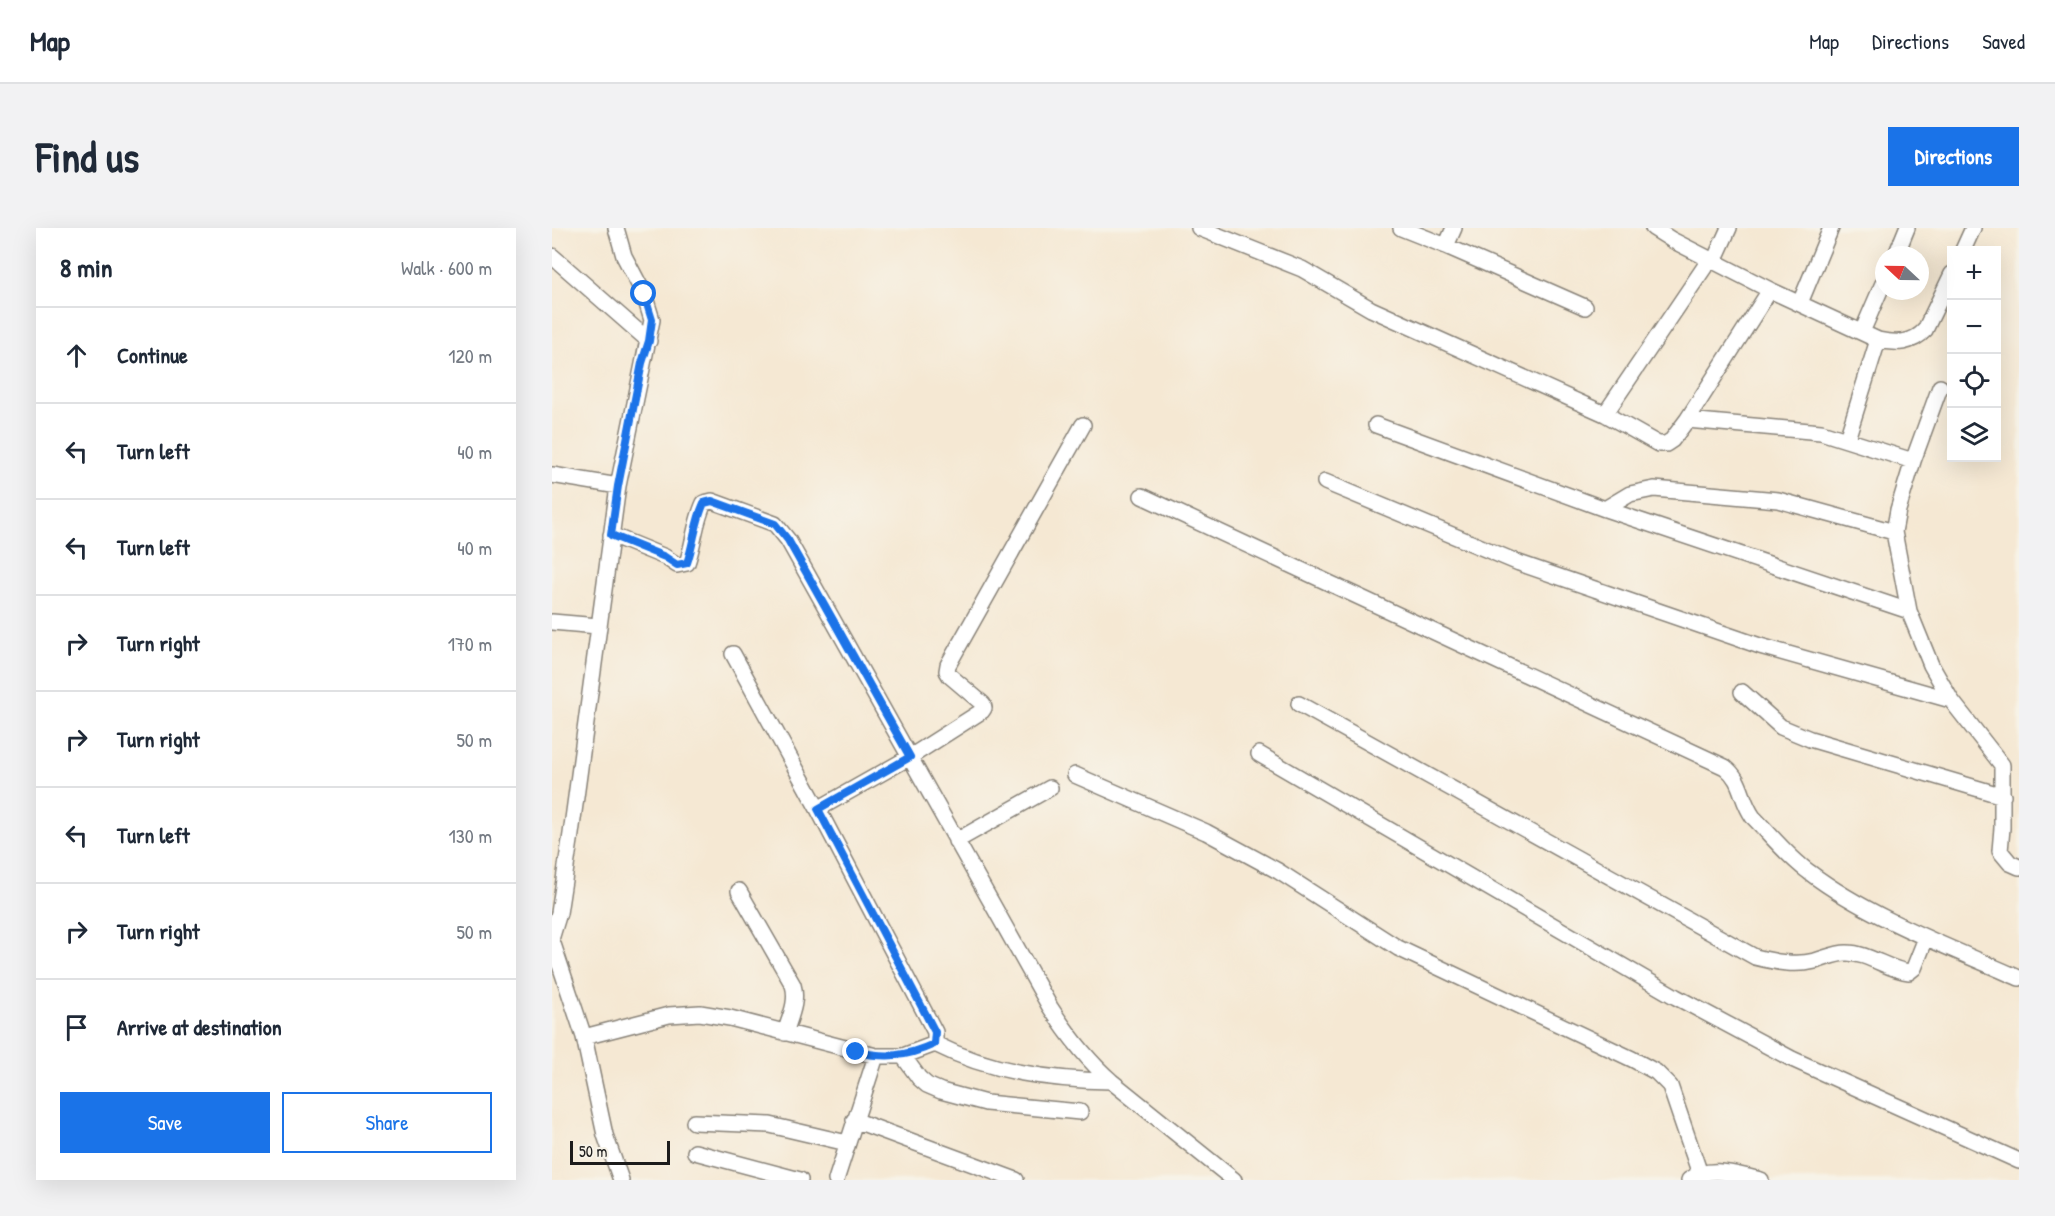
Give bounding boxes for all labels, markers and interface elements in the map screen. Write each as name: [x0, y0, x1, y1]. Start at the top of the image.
text: Map: [30, 22, 70, 60]
text: Map: [1809, 27, 1839, 56]
text: Directions: [1872, 27, 1949, 56]
text: Saved: [1982, 27, 2025, 56]
button: Directions: [1888, 127, 2019, 186]
text: Find us: [36, 128, 139, 185]
north arrow: [1875, 246, 1929, 300]
map controls: [1947, 246, 2001, 462]
button: +: [1947, 246, 2001, 300]
text: 8 min: [60, 250, 113, 285]
text: Walk · 600 m: [401, 254, 492, 281]
route start: [630, 280, 656, 306]
button: −: [1947, 300, 2001, 354]
icon: ahead: [60, 339, 93, 372]
text: Continue: [117, 340, 188, 370]
text: 120 m: [448, 342, 492, 369]
button: locate: [1947, 354, 2001, 408]
button: layers: [1947, 408, 2001, 462]
icon: left: [60, 435, 93, 468]
text: Turn left: [117, 436, 190, 466]
text: 40 m: [457, 438, 492, 465]
icon: left: [60, 531, 93, 564]
text: Turn left: [117, 532, 190, 562]
text: 40 m: [457, 534, 492, 561]
icon: right: [60, 627, 93, 660]
text: Turn right: [117, 628, 200, 658]
text: 170 m: [448, 630, 492, 657]
icon: right: [60, 723, 93, 756]
text: Turn right: [117, 724, 200, 754]
text: 50 m: [456, 726, 492, 753]
icon: left: [60, 819, 93, 852]
text: Turn left: [117, 820, 190, 850]
text: 130 m: [449, 822, 492, 849]
icon: right: [60, 915, 93, 948]
text: Turn right: [117, 916, 200, 946]
text: 50 m: [456, 918, 492, 945]
icon: arrive: [60, 1011, 93, 1044]
text: Arrive at destination: [117, 1012, 282, 1042]
route end: [842, 1038, 868, 1064]
button: Save: [60, 1092, 270, 1153]
button: Share: [282, 1092, 492, 1153]
scale bar: [570, 1138, 670, 1166]
text: 50 m: [579, 1140, 608, 1162]

